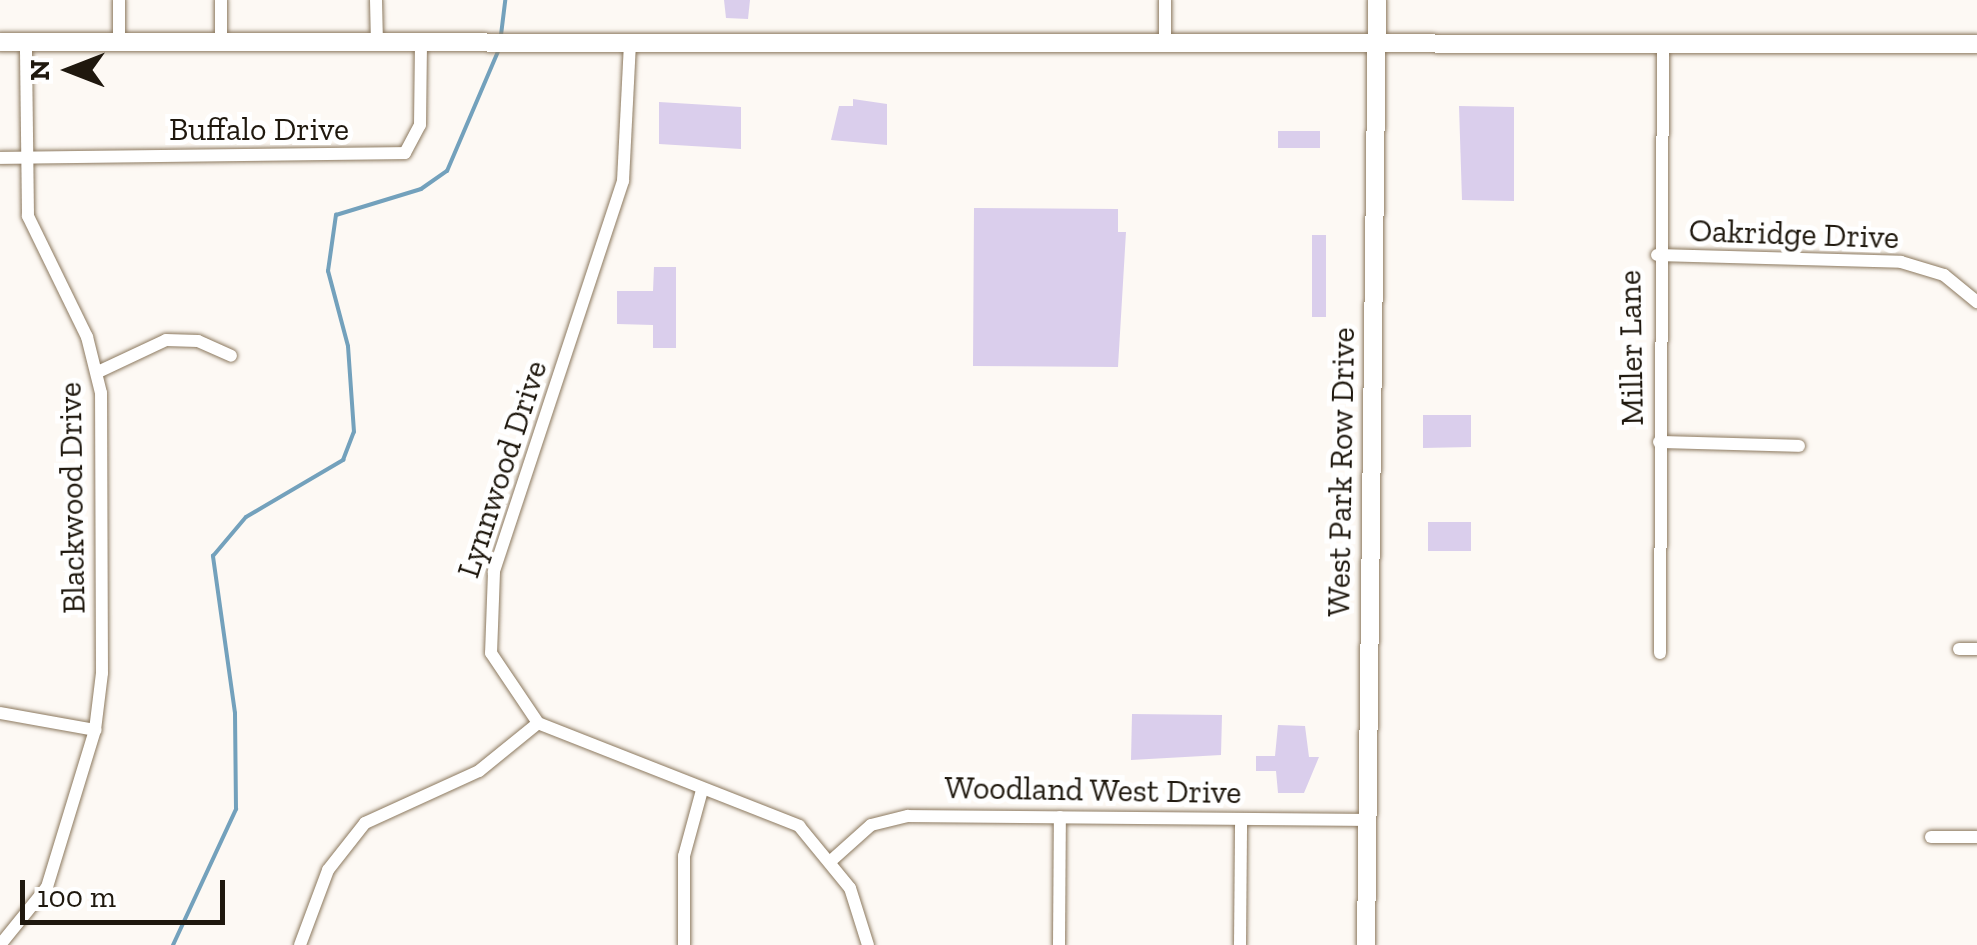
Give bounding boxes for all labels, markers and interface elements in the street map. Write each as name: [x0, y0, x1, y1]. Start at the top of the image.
north arrow: [20, 20, 120, 120]
text: N: [23, 59, 56, 81]
street label: Buffalo Drive: [169, 110, 349, 148]
street label: Oakridge Drive: [1688, 211, 1900, 257]
street label: Miller Lane: [1610, 270, 1652, 426]
street label: West Park Row Drive: [1319, 327, 1363, 617]
street label: Lynnwood Drive: [449, 356, 555, 582]
street label: Blackwood Drive: [51, 382, 93, 614]
street label: Woodland West Drive: [944, 768, 1242, 812]
scale bar: [25, 860, 230, 922]
text: 100 m: [37, 879, 116, 915]

